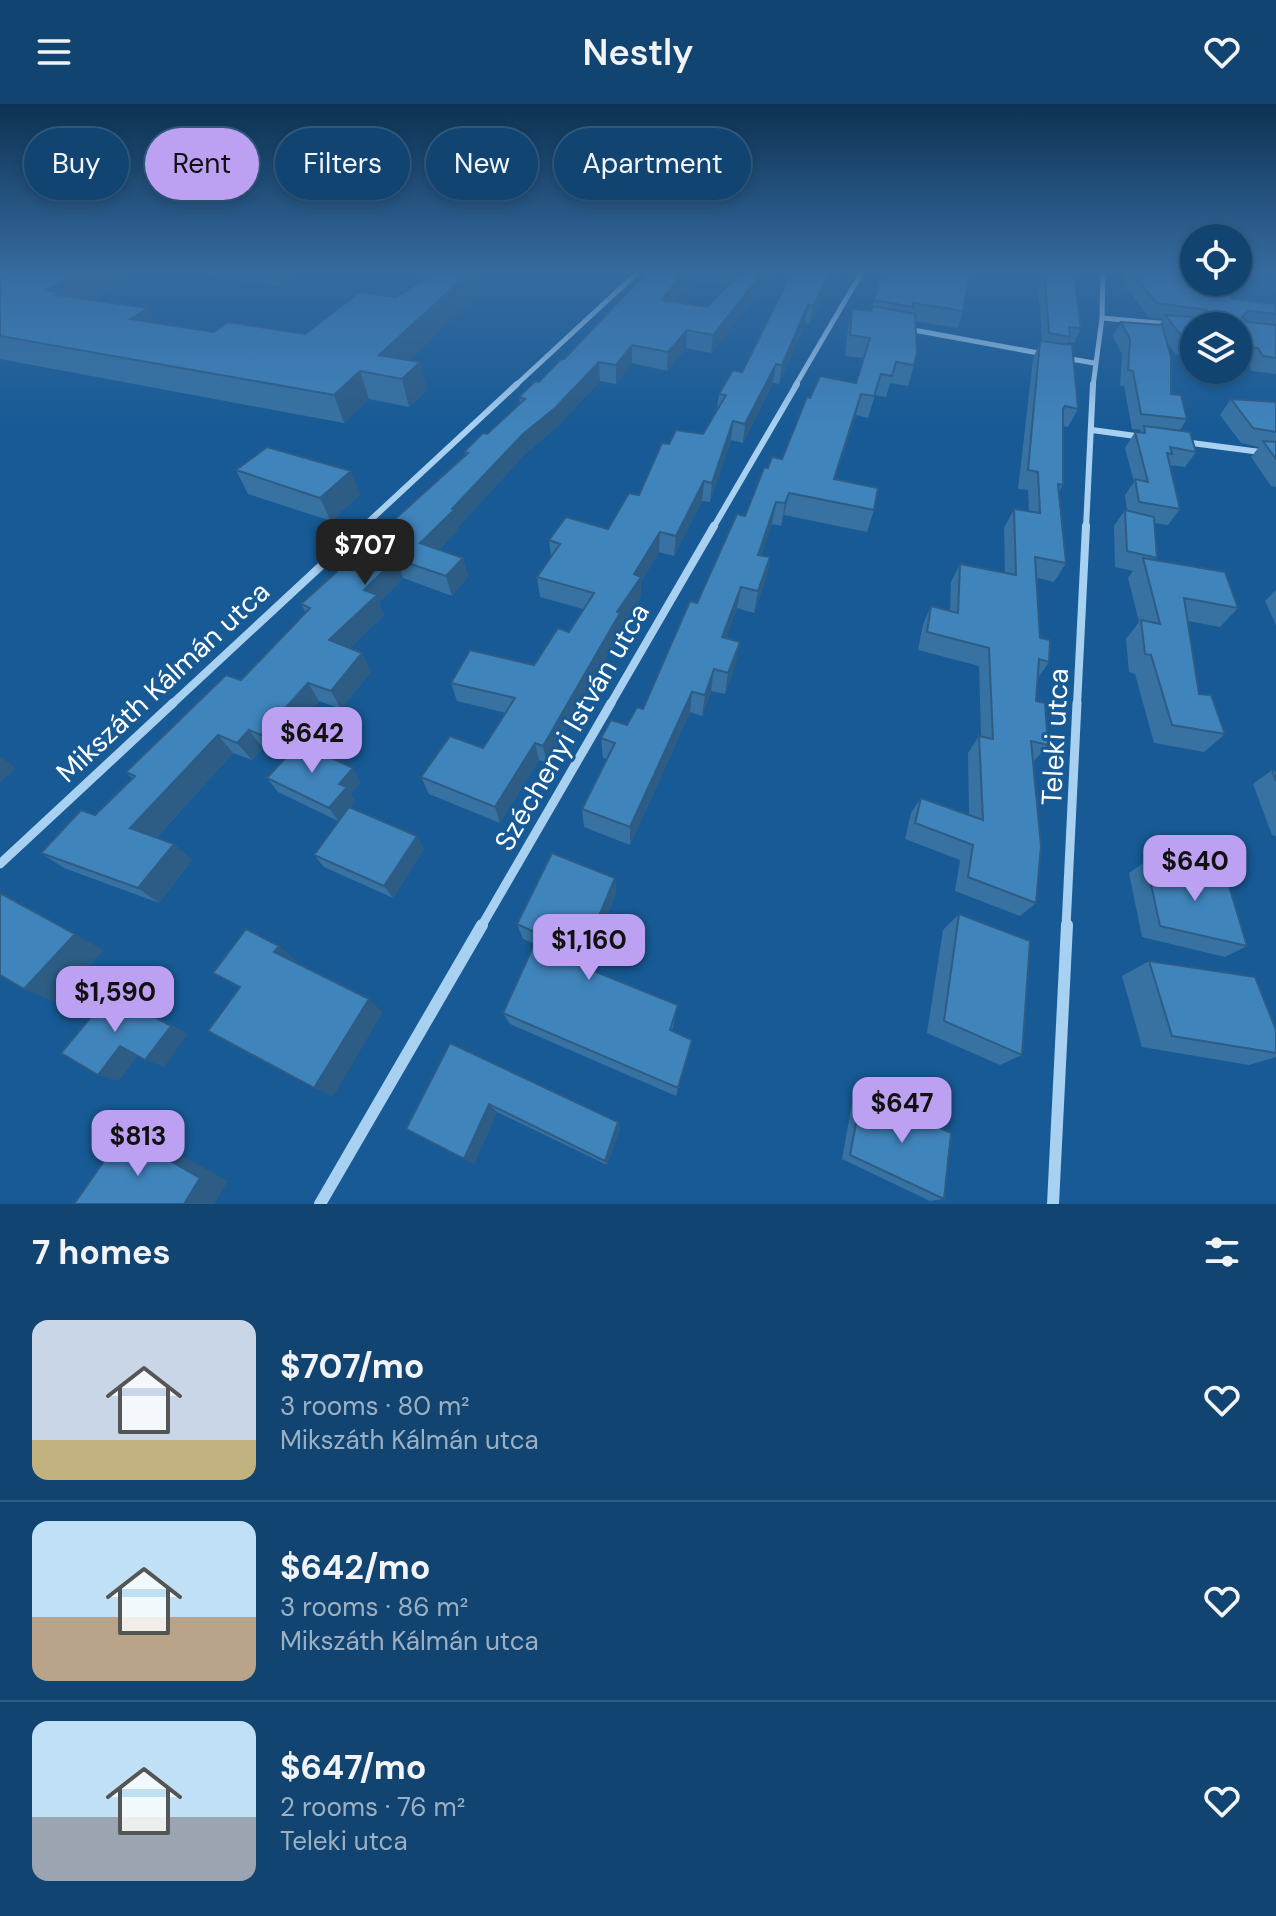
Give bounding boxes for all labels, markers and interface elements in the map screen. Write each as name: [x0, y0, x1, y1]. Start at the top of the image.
text: Nestly: [583, 29, 693, 76]
icon: menu: [32, 30, 76, 74]
icon: heart: [1200, 30, 1244, 74]
chip: Buy: [24, 128, 129, 200]
chip: Rent: [145, 128, 259, 200]
chip: Filters: [275, 128, 410, 200]
chip: New: [426, 128, 538, 200]
chip: Apartment: [554, 128, 751, 200]
map controls: [1180, 224, 1252, 384]
button: locate: [1180, 224, 1252, 296]
button: layers: [1180, 312, 1252, 384]
pin: $707: [318, 519, 412, 587]
text: $707: [334, 528, 396, 562]
street label: Mikszáth Kálmán utca: [49, 573, 277, 791]
street label: Széchenyi István utca: [486, 596, 658, 858]
street label: Teleki utca: [1033, 667, 1077, 807]
pin: $642: [265, 707, 359, 775]
text: $642: [280, 716, 344, 750]
pin: $640: [1148, 835, 1242, 903]
text: $640: [1161, 844, 1229, 878]
pin: $1,160: [524, 914, 654, 982]
text: $1,160: [551, 923, 627, 957]
pin: $1,590: [50, 966, 180, 1034]
text: $1,590: [74, 975, 156, 1009]
pin: $647: [855, 1077, 949, 1145]
text: $647: [870, 1086, 934, 1120]
pin: $813: [91, 1110, 185, 1178]
text: $813: [110, 1119, 166, 1153]
text: 7 homes: [32, 1230, 171, 1275]
icon: filters: [1200, 1230, 1244, 1274]
text: $707/mo: [280, 1344, 425, 1389]
icon: home: [96, 1352, 192, 1448]
icon: heart: [1200, 1378, 1244, 1422]
text: 3 rooms · 80 m²: [280, 1389, 470, 1423]
text: Mikszáth Kálmán utca: [280, 1423, 539, 1457]
text: $642/mo: [280, 1545, 430, 1590]
icon: home: [96, 1553, 192, 1649]
icon: heart: [1200, 1579, 1244, 1623]
text: 3 rooms · 86 m²: [280, 1590, 468, 1624]
text: Mikszáth Kálmán utca: [280, 1624, 539, 1658]
text: $647/mo: [280, 1745, 426, 1790]
icon: home: [96, 1753, 192, 1849]
icon: heart: [1200, 1779, 1244, 1823]
text: 2 rooms · 76 m²: [280, 1790, 465, 1824]
text: Teleki utca: [280, 1824, 408, 1858]

